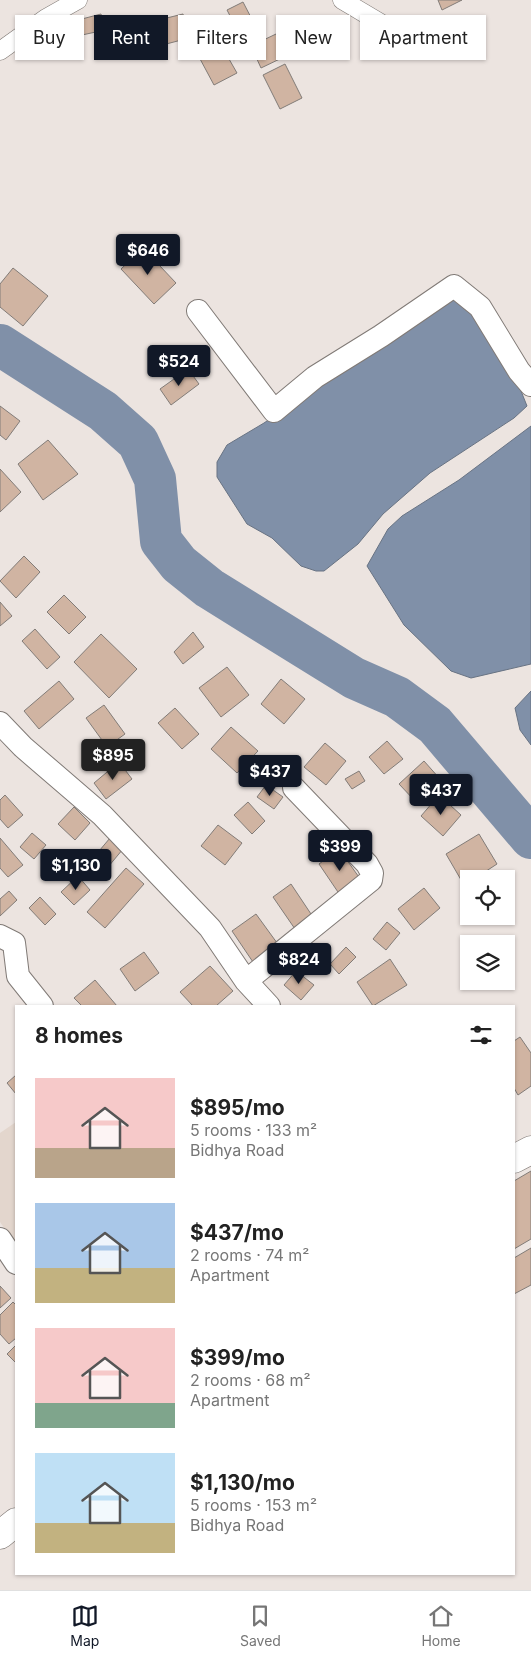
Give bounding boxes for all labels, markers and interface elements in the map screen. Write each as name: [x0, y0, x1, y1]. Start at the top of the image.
chip: Buy: [15, 15, 84, 60]
chip: Rent: [94, 15, 168, 60]
chip: Filters: [178, 15, 266, 60]
chip: New: [276, 15, 350, 60]
chip: Apartment: [360, 15, 486, 60]
pin: $646: [118, 234, 178, 276]
text: $646: [127, 240, 169, 260]
pin: $524: [149, 344, 209, 387]
text: $524: [158, 351, 200, 371]
pin: $895: [83, 738, 143, 781]
text: $895: [92, 745, 134, 765]
pin: $437: [240, 754, 300, 797]
text: $437: [250, 761, 290, 781]
pin: $437: [411, 774, 471, 816]
text: $437: [421, 780, 461, 800]
pin: $399: [310, 830, 370, 872]
text: $399: [319, 836, 361, 856]
pin: $1,130: [35, 848, 117, 891]
text: $1,130: [51, 855, 101, 875]
map controls: [460, 870, 515, 990]
button: locate: [460, 870, 515, 925]
button: layers: [460, 935, 515, 990]
pin: $824: [269, 942, 329, 985]
text: $824: [278, 949, 320, 969]
icon: filters: [467, 1021, 495, 1049]
text: 8 homes: [35, 1023, 123, 1048]
text: $895/mo: [190, 1095, 285, 1120]
icon: home: [75, 1098, 135, 1158]
text: 5 rooms · 133 m²: [190, 1120, 317, 1140]
text: Bidhya Road: [190, 1140, 284, 1160]
text: $437/mo: [190, 1220, 284, 1245]
icon: home: [75, 1223, 135, 1283]
text: 2 rooms · 74 m²: [190, 1245, 309, 1265]
text: Apartment: [190, 1265, 270, 1285]
text: $399/mo: [190, 1345, 285, 1370]
icon: home: [75, 1348, 135, 1408]
text: 2 rooms · 68 m²: [190, 1370, 311, 1390]
text: Apartment: [190, 1390, 270, 1410]
text: $1,130/mo: [190, 1470, 295, 1495]
icon: home: [75, 1473, 135, 1533]
text: 5 rooms · 153 m²: [190, 1495, 317, 1515]
text: Bidhya Road: [190, 1515, 284, 1535]
tab: Map: [70, 1602, 99, 1649]
tab: Saved: [240, 1602, 281, 1649]
tab: Home: [421, 1602, 461, 1649]

